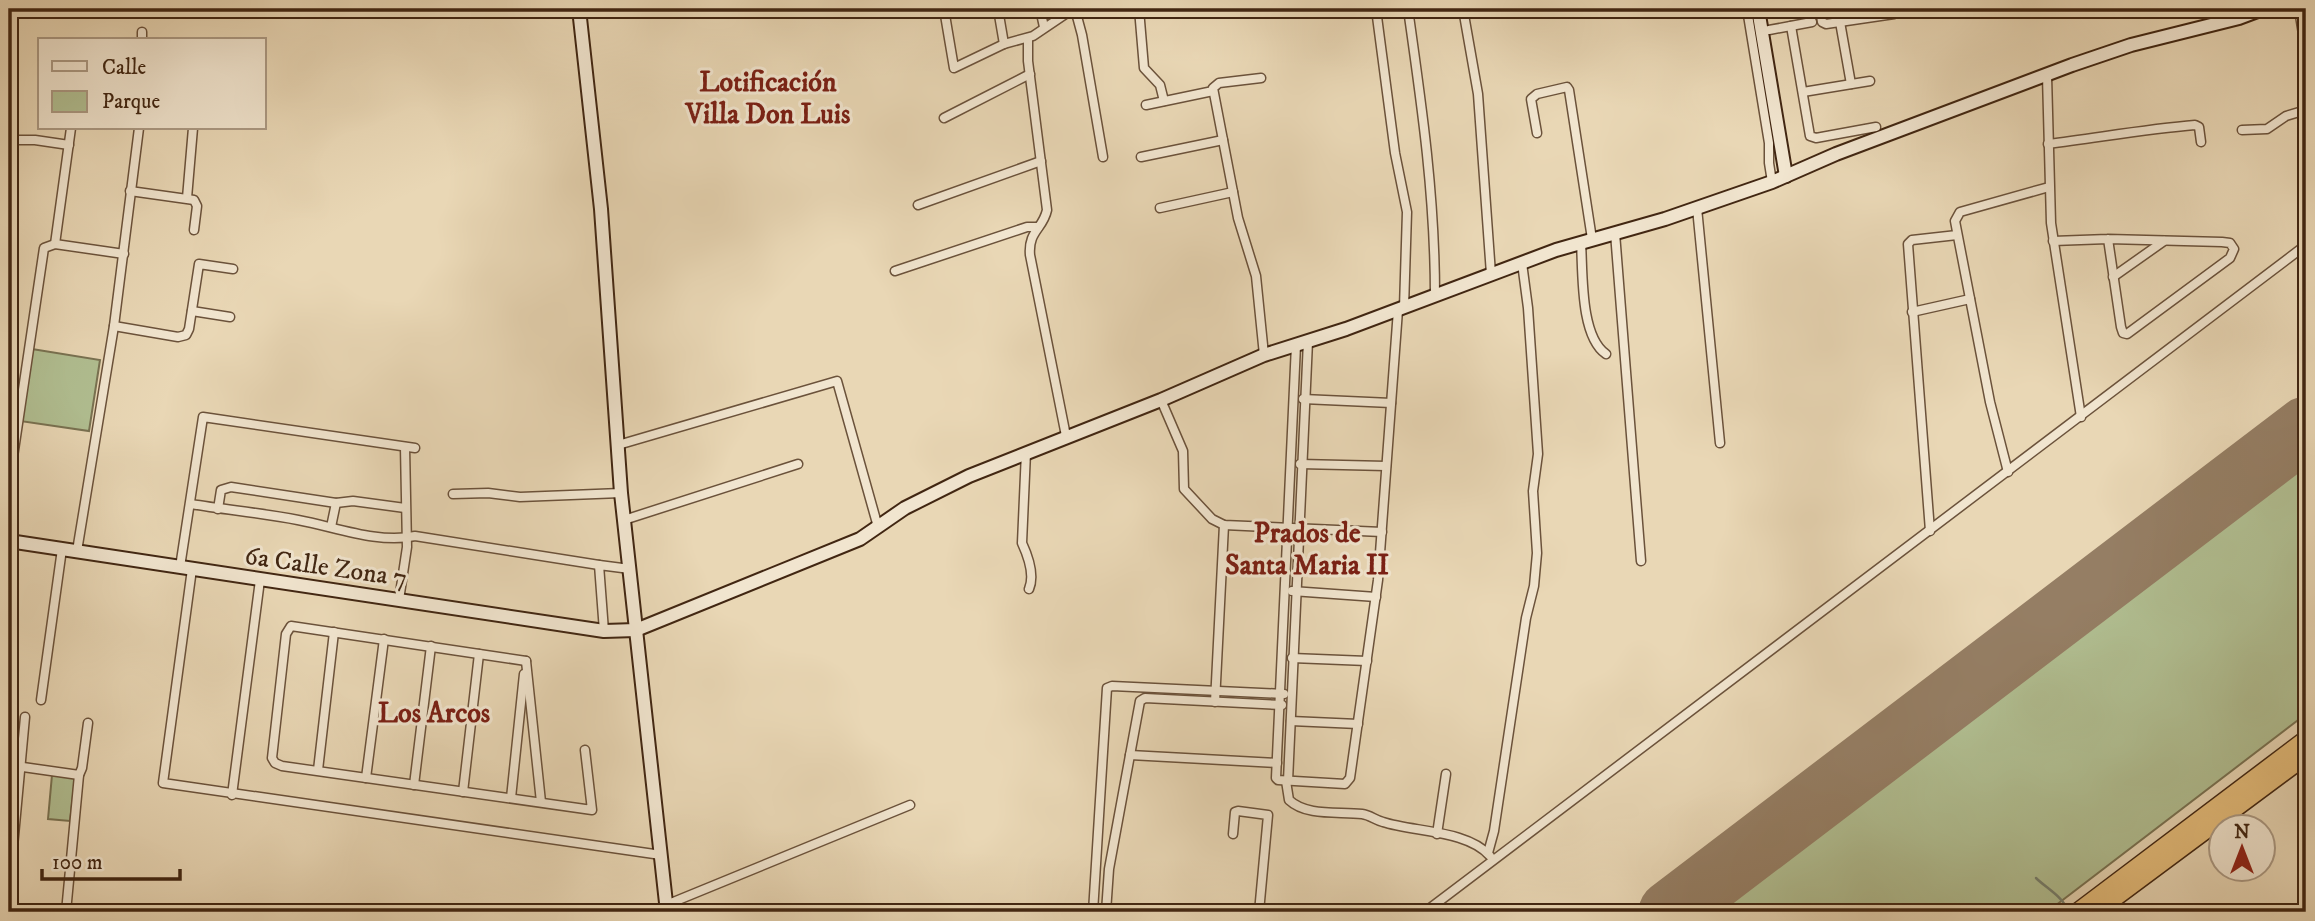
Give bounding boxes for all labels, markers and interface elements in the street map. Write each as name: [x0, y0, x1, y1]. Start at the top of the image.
legend: [38, 38, 266, 130]
text: Calle: [102, 55, 146, 81]
district label: Lotificación Villa Don Luis: [685, 65, 851, 132]
text: Parque: [102, 89, 160, 115]
district label: Prados de Santa Maria II: [1225, 516, 1389, 583]
street label: 6a Calle Zona 7: [242, 540, 409, 595]
district label: Los Arcos: [378, 696, 491, 731]
north arrow: [2206, 813, 2276, 883]
text: N: [2234, 821, 2250, 844]
scale bar: [42, 837, 180, 881]
text: 100 m: [52, 850, 103, 876]

